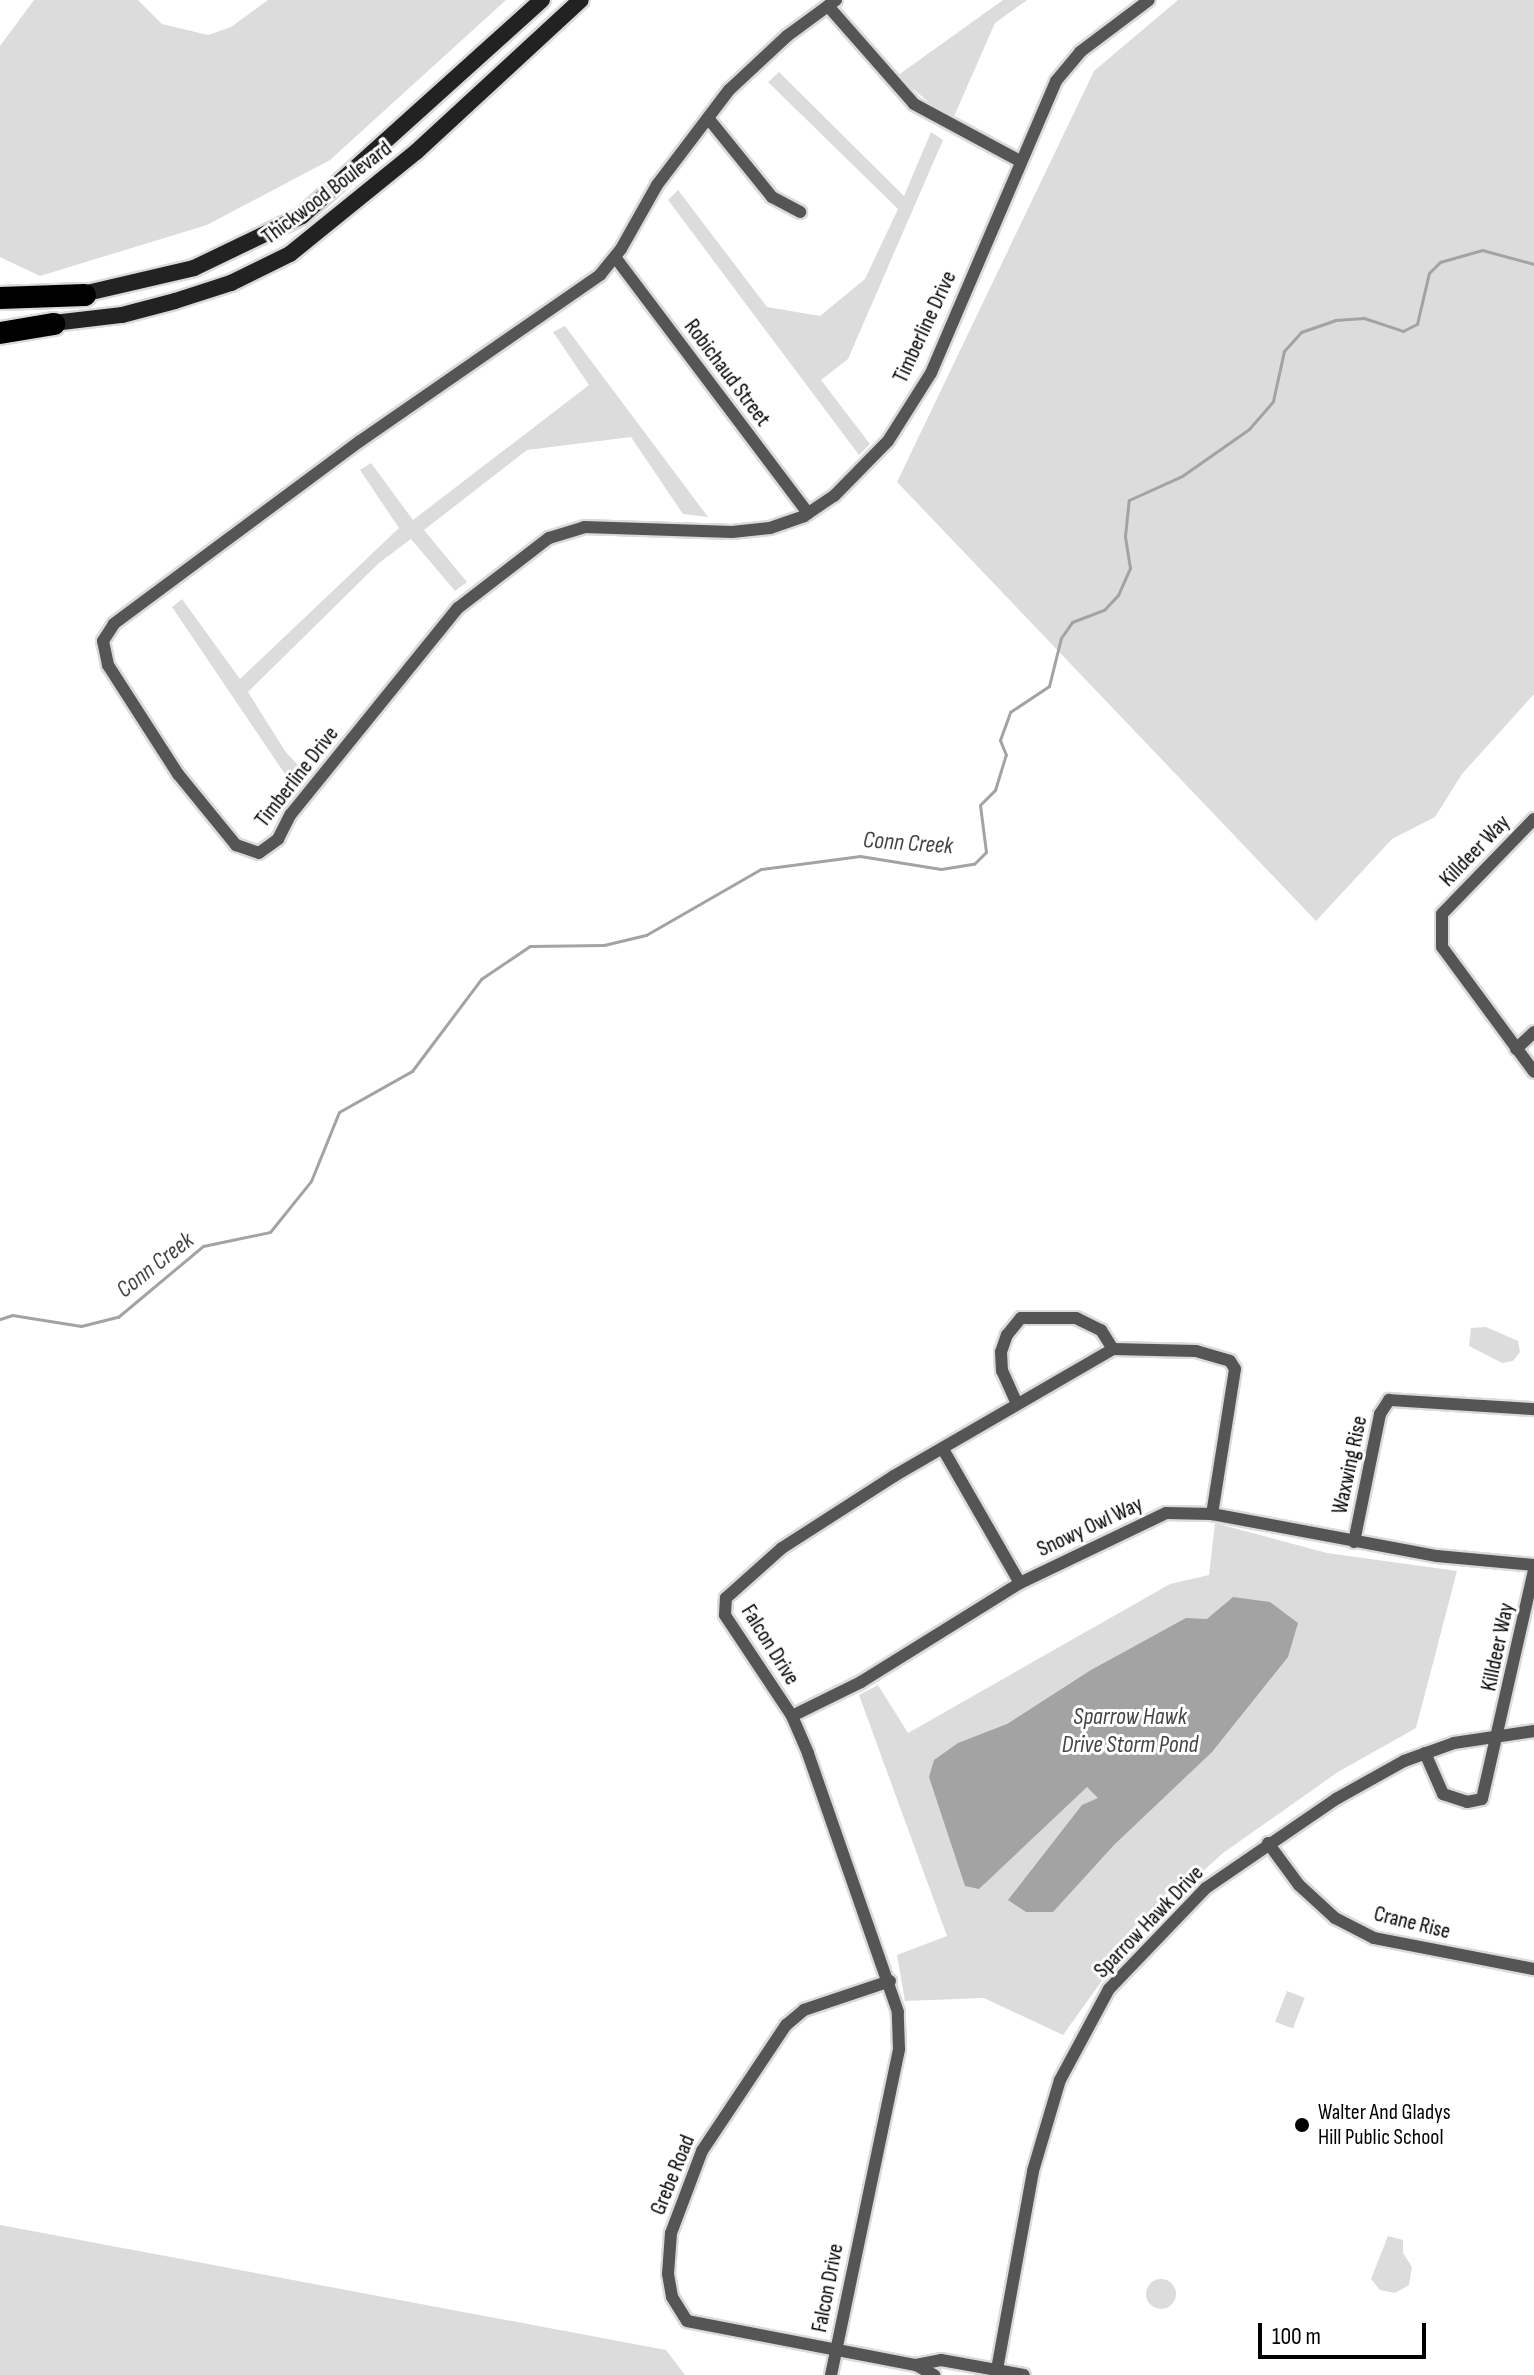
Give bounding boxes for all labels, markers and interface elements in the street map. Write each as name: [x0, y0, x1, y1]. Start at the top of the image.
street label: Thickwood Boulevard: [257, 136, 397, 250]
street label: Timberline Drive: [888, 267, 962, 387]
street label: Robichaud Street: [678, 314, 776, 432]
street label: Timberline Drive: [250, 721, 344, 833]
street label: Killdeer Way: [1434, 810, 1516, 892]
water label: Conn Creek: [862, 825, 954, 861]
water label: Conn Creek: [111, 1226, 199, 1304]
street label: Waxwing Rise: [1327, 1414, 1373, 1516]
street label: Snowy Owl Way: [1033, 1491, 1147, 1563]
street label: Falcon Drive: [735, 1600, 805, 1690]
street label: Killdeer Way: [1476, 1600, 1520, 1694]
water label: Sparrow Hawk Drive Storm Pond: [1062, 1703, 1198, 1759]
street label: Sparrow Hawk Drive: [1089, 1860, 1209, 1984]
street label: Crane Rise: [1371, 1901, 1453, 1945]
place label: Walter And Gladys Hill Public School: [1318, 2099, 1451, 2150]
marker: Walter And Gladys Hill Public School: [1293, 2116, 1311, 2134]
street label: Grebe Road: [645, 2131, 701, 2219]
street label: Falcon Drive: [806, 2241, 850, 2335]
scale bar: [1262, 2307, 1430, 2357]
text: 100 m: [1272, 2322, 1321, 2351]

